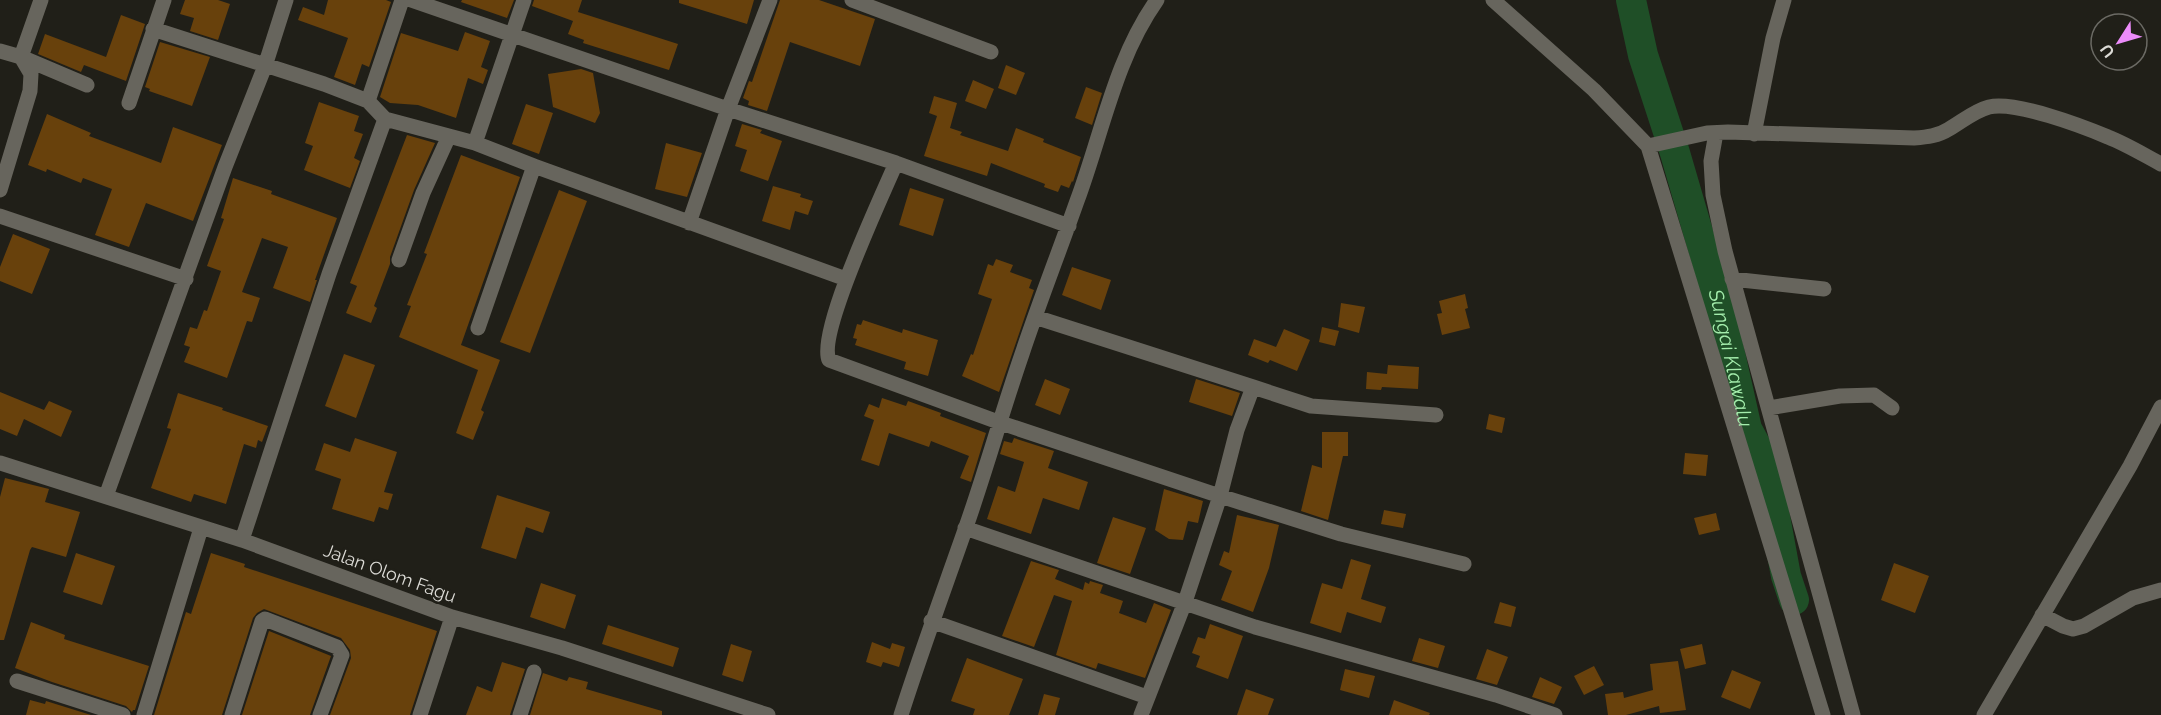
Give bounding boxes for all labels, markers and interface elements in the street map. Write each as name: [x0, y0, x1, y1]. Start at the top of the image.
north arrow: [2089, 12, 2149, 72]
text: U: [2096, 40, 2119, 61]
water label: Sungai Klawalu: [1703, 285, 1758, 429]
street label: Jalan Olom Fagu: [321, 539, 459, 607]

